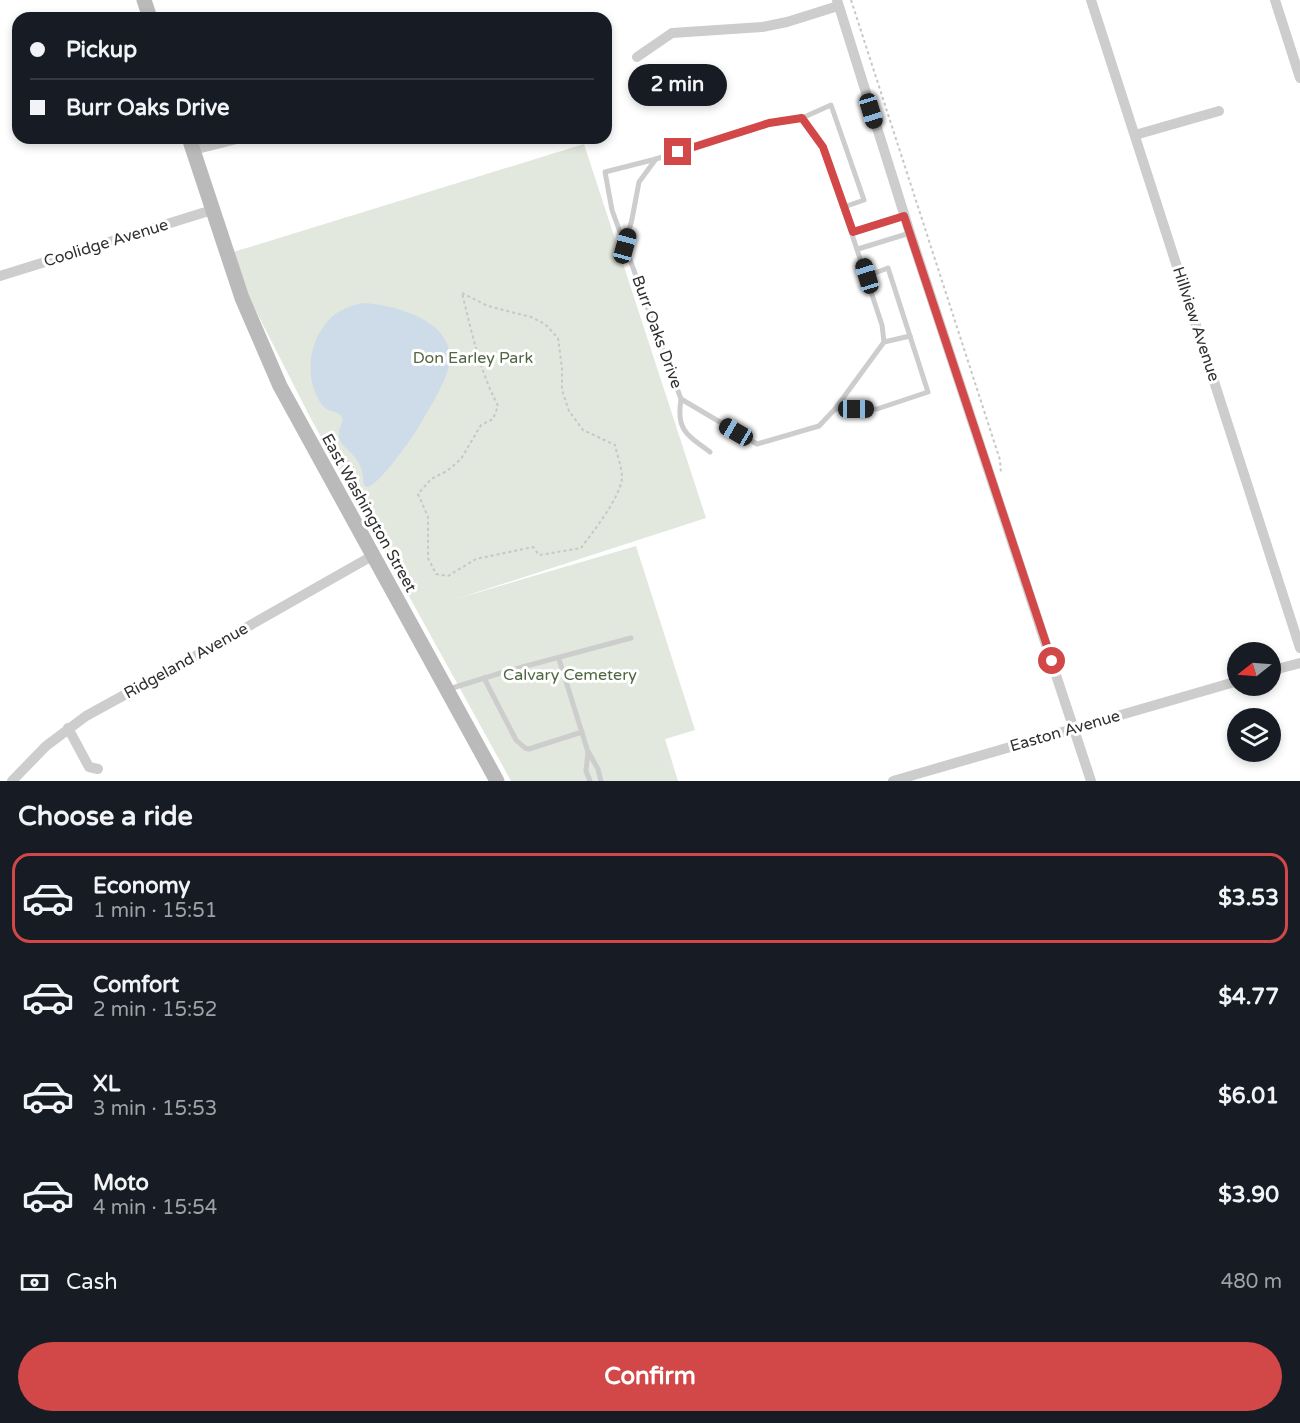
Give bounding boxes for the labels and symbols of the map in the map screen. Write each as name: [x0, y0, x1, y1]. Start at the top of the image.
callout: 2 min: [628, 65, 728, 107]
car: [857, 91, 885, 131]
route end: [664, 138, 691, 165]
street label: Coolidge Avenue: [41, 215, 171, 271]
car: [612, 226, 638, 266]
car: [853, 256, 881, 296]
street label: Hillview Avenue: [1168, 264, 1224, 384]
street label: Burr Oaks Drive: [627, 273, 687, 391]
park label: Don Earley Park: [413, 348, 534, 368]
car: [838, 400, 874, 418]
car: [716, 415, 756, 449]
street label: East Washington Street: [317, 430, 421, 596]
street label: Ridgeland Avenue: [120, 619, 252, 703]
north arrow: [1227, 642, 1281, 696]
route start: [1038, 647, 1065, 674]
park label: Calvary Cemetery: [503, 665, 637, 685]
street label: Easton Avenue: [1008, 706, 1122, 756]

